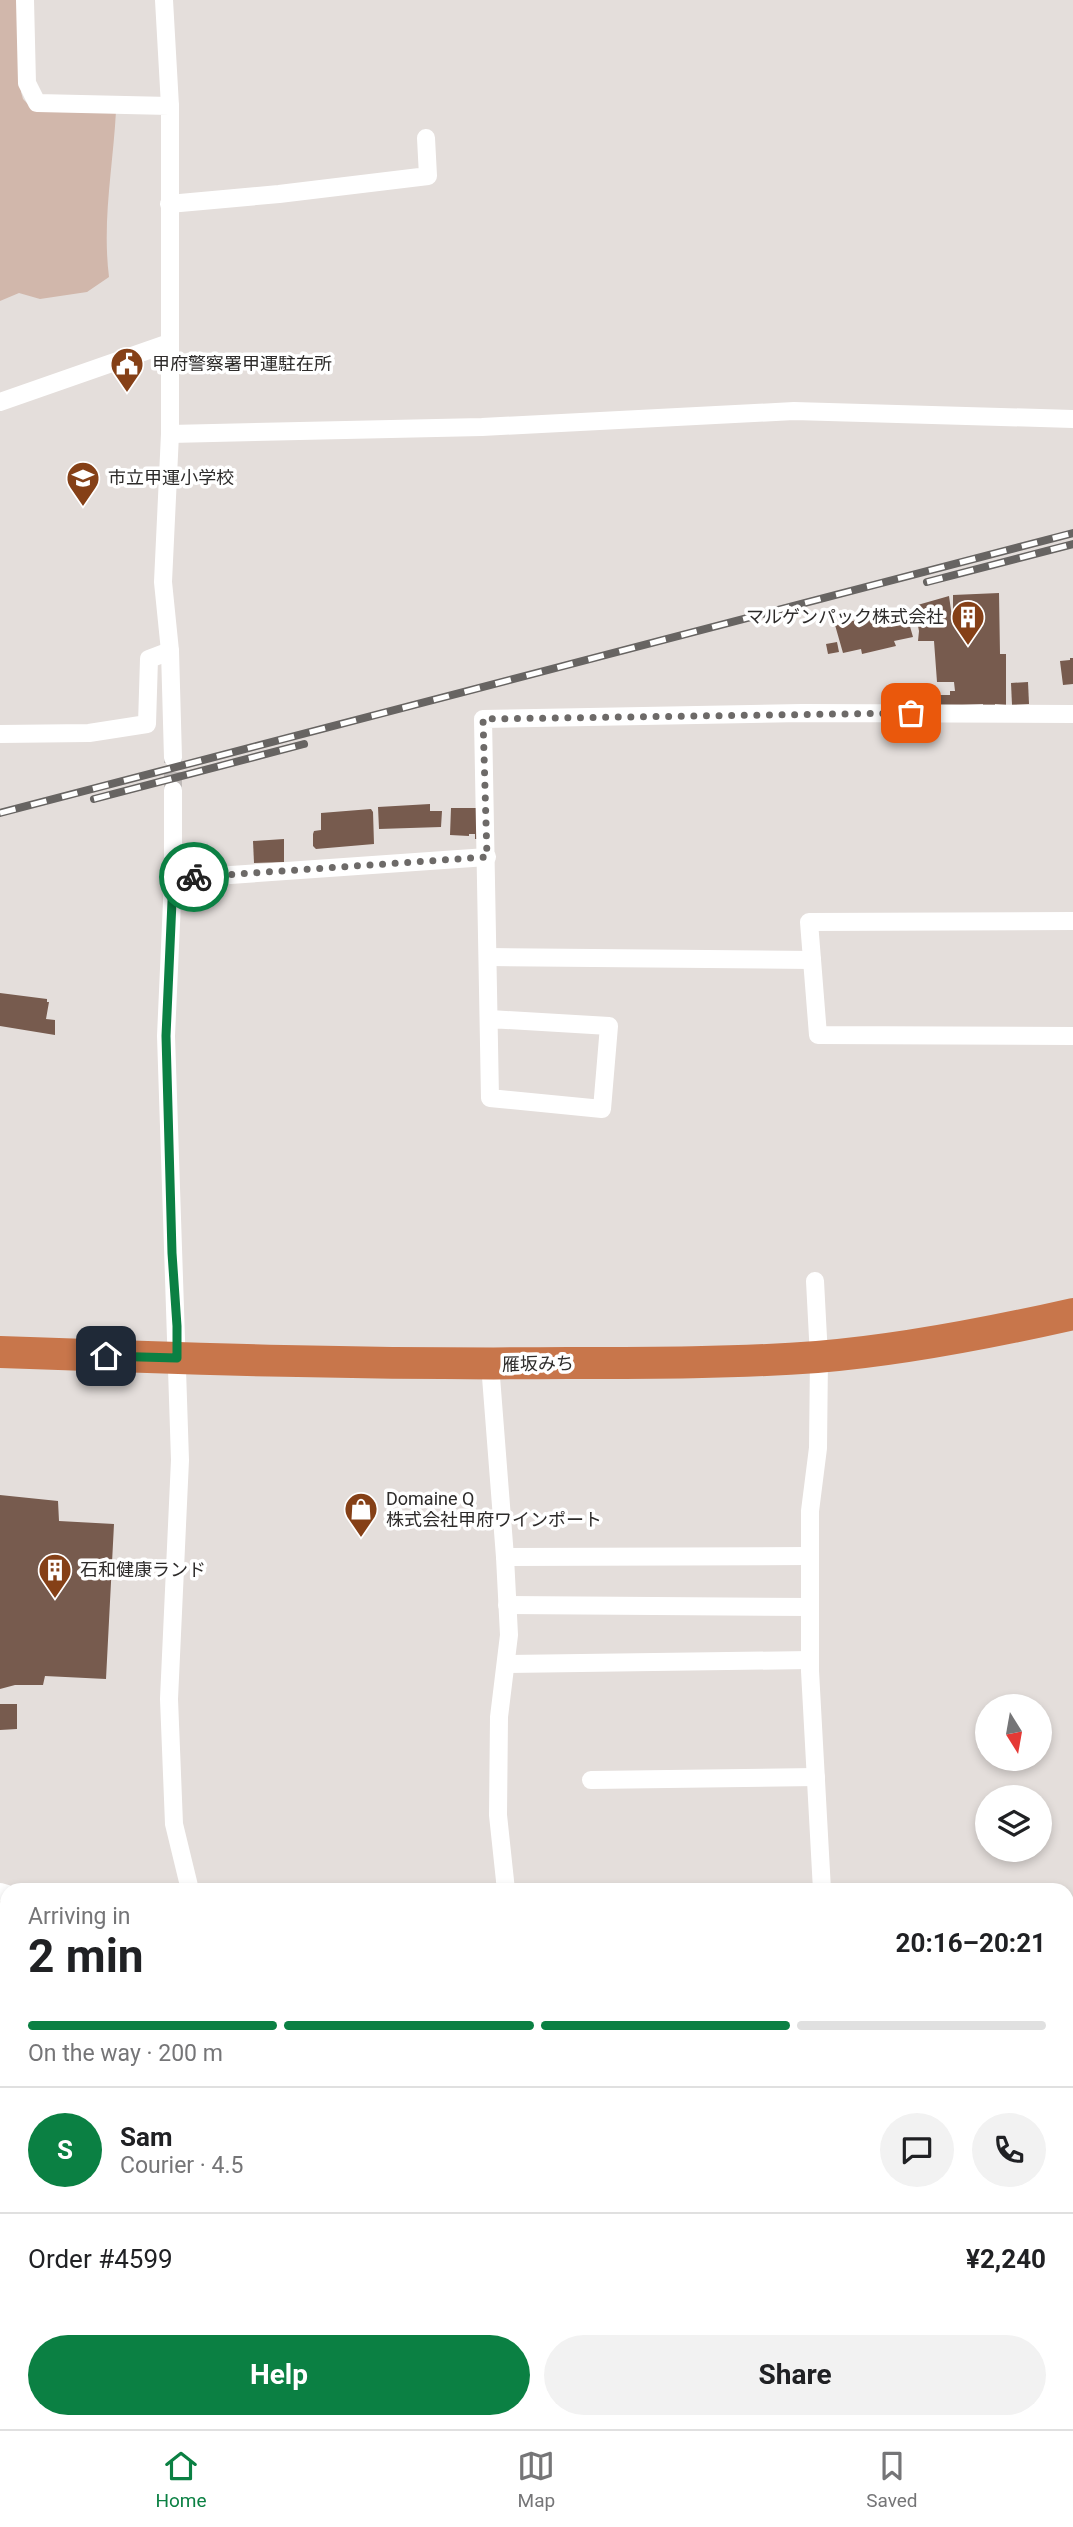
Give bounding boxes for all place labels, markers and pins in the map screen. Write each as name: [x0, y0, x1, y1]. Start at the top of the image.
public building icon: 甲府警察署甲運駐在所: [108, 345, 146, 394]
place label: 甲府警察署甲運駐在所: [152, 353, 332, 374]
school or university icon: 市立甲運小学校: [64, 459, 102, 508]
place label: 市立甲運小学校: [108, 467, 234, 488]
building icon: マルゲンパック株式会社: [949, 598, 987, 647]
place label: マルゲンパック株式会社: [746, 606, 944, 627]
pin: [881, 683, 941, 743]
pin: [76, 1326, 136, 1386]
place label: Domaine Q 株式会社甲府ワインポート: [386, 1488, 602, 1530]
shop icon: Domaine Q 株式会社甲府ワインポート: [342, 1490, 380, 1539]
building icon: 石和健康ランド: [36, 1551, 74, 1600]
place label: 石和健康ランド: [80, 1559, 206, 1580]

